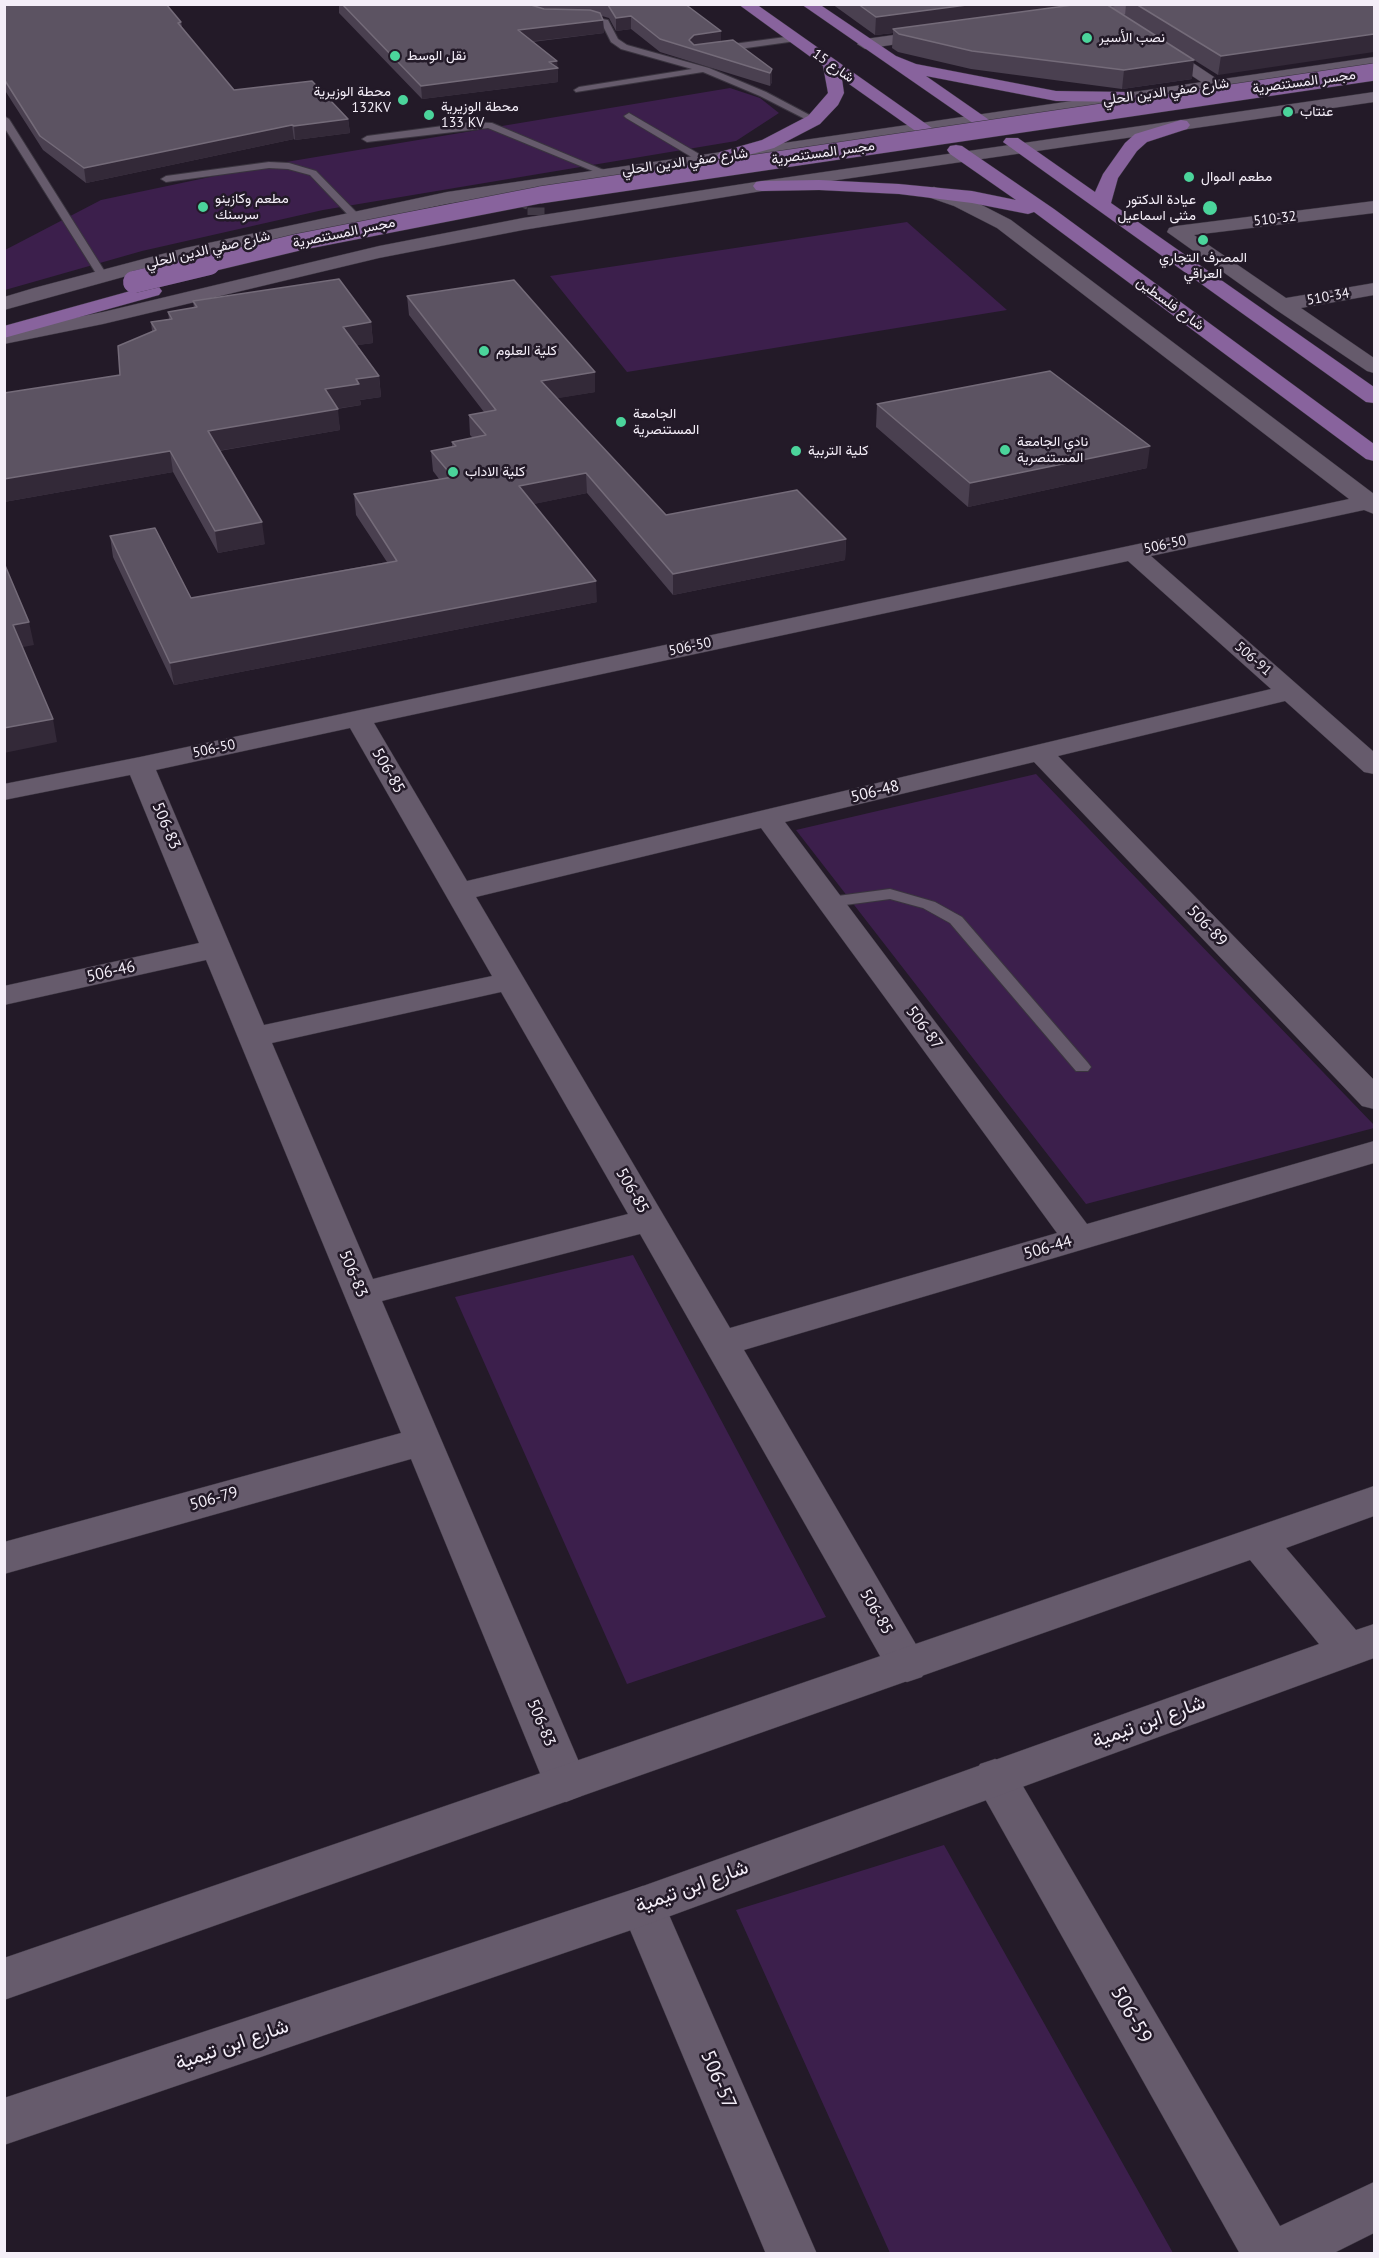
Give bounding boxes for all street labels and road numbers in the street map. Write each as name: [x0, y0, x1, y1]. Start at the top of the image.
street label: شارع 15: [809, 46, 857, 86]
street label: مجسر المستنصرية: [1251, 66, 1357, 98]
street label: شارع صفي الدين الحلي: [1102, 75, 1230, 109]
street label: مجسر المستنصرية: [770, 137, 876, 169]
street label: شارع صفي الدين الحلي: [621, 145, 749, 179]
street label: 510-32: [1253, 208, 1297, 230]
street label: مجسر المستنصرية: [291, 214, 397, 252]
street label: شارع صفي الدين الحلي: [144, 228, 272, 272]
street label: شارع فلسطين: [1133, 274, 1207, 334]
street label: 510-34: [1305, 285, 1351, 309]
street label: 506-50: [1142, 532, 1188, 558]
street label: 506-50: [667, 634, 713, 660]
street label: 506-91: [1231, 638, 1275, 680]
street label: 506-50: [191, 736, 237, 762]
street label: 506-85: [367, 745, 409, 797]
street label: 506-48: [849, 777, 901, 807]
street label: 506-83: [148, 800, 184, 852]
street label: 506-89: [1183, 902, 1231, 950]
street label: 506-46: [85, 957, 137, 987]
street label: 506-87: [901, 1003, 947, 1053]
street label: 506-85: [611, 1165, 653, 1217]
street label: 506-44: [1022, 1232, 1074, 1264]
street label: 506-83: [335, 1248, 371, 1300]
street label: 506-79: [188, 1483, 240, 1515]
street label: 506-85: [855, 1586, 897, 1638]
street label: شارع ابن تيمية: [1089, 1690, 1209, 1754]
street label: 506-83: [523, 1697, 559, 1749]
street label: شارع ابن تيمية: [632, 1855, 752, 1919]
street label: 506-59: [1105, 1982, 1157, 2048]
street label: شارع ابن تيمية: [172, 2014, 292, 2076]
street label: 506-57: [695, 2047, 741, 2113]

